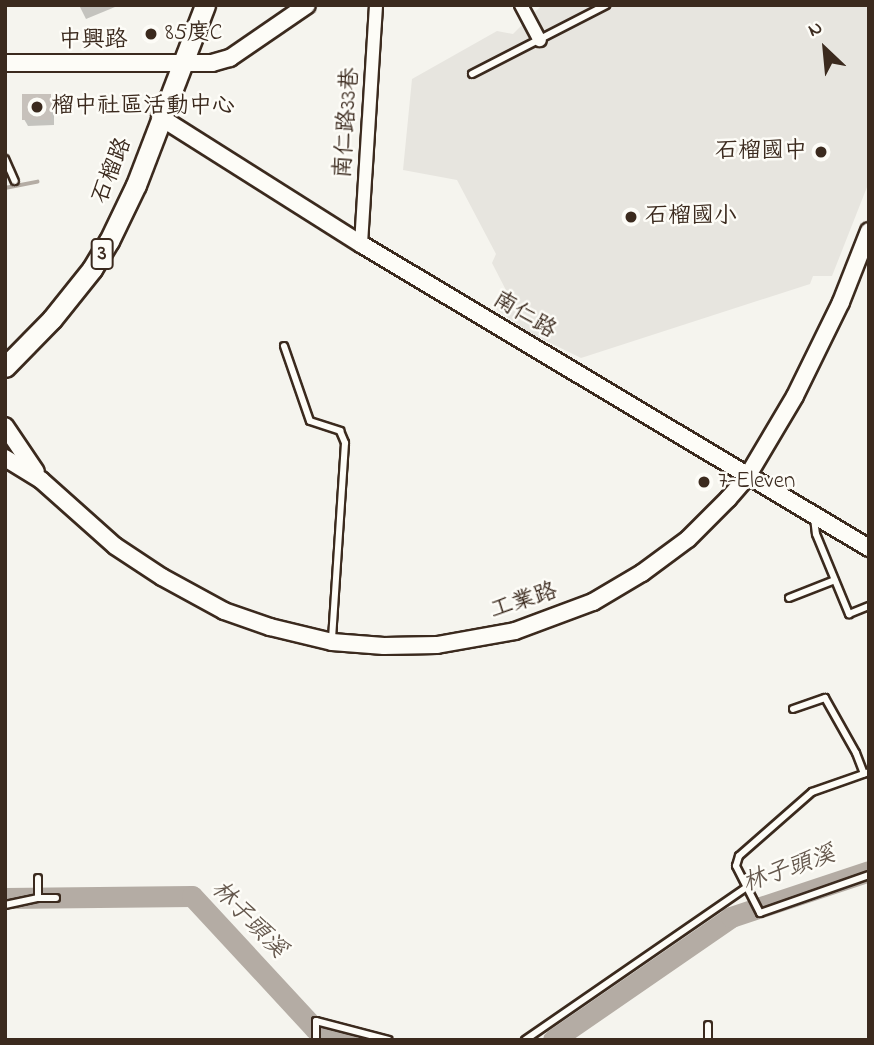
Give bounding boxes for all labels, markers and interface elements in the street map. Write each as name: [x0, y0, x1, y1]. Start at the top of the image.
north arrow: [790, 14, 860, 84]
text: N: [804, 15, 827, 45]
place label: 85度C: [165, 20, 222, 48]
marker: 85度C: [143, 26, 159, 42]
street label: 中興路: [59, 27, 127, 55]
street label: 南仁路33巷: [330, 67, 366, 179]
place label: 榴中社區活動中心: [51, 93, 235, 121]
marker: 榴中社區活動中心: [29, 99, 45, 115]
street label: 石榴路: [87, 134, 139, 208]
place label: 石榴國中: [715, 138, 807, 166]
marker: 石榴國中: [813, 144, 829, 160]
place label: 石榴國小: [645, 203, 737, 231]
marker: 石榴國小: [623, 209, 639, 225]
road number: 3: [90, 236, 114, 272]
street label: 南仁路: [487, 286, 561, 346]
place label: 7-Eleven: [718, 468, 795, 496]
marker: 7-Eleven: [696, 474, 712, 490]
street label: 工業路: [487, 578, 561, 626]
water label: 林子頭溪: [739, 841, 839, 899]
water label: 林子頭溪: [204, 875, 292, 965]

